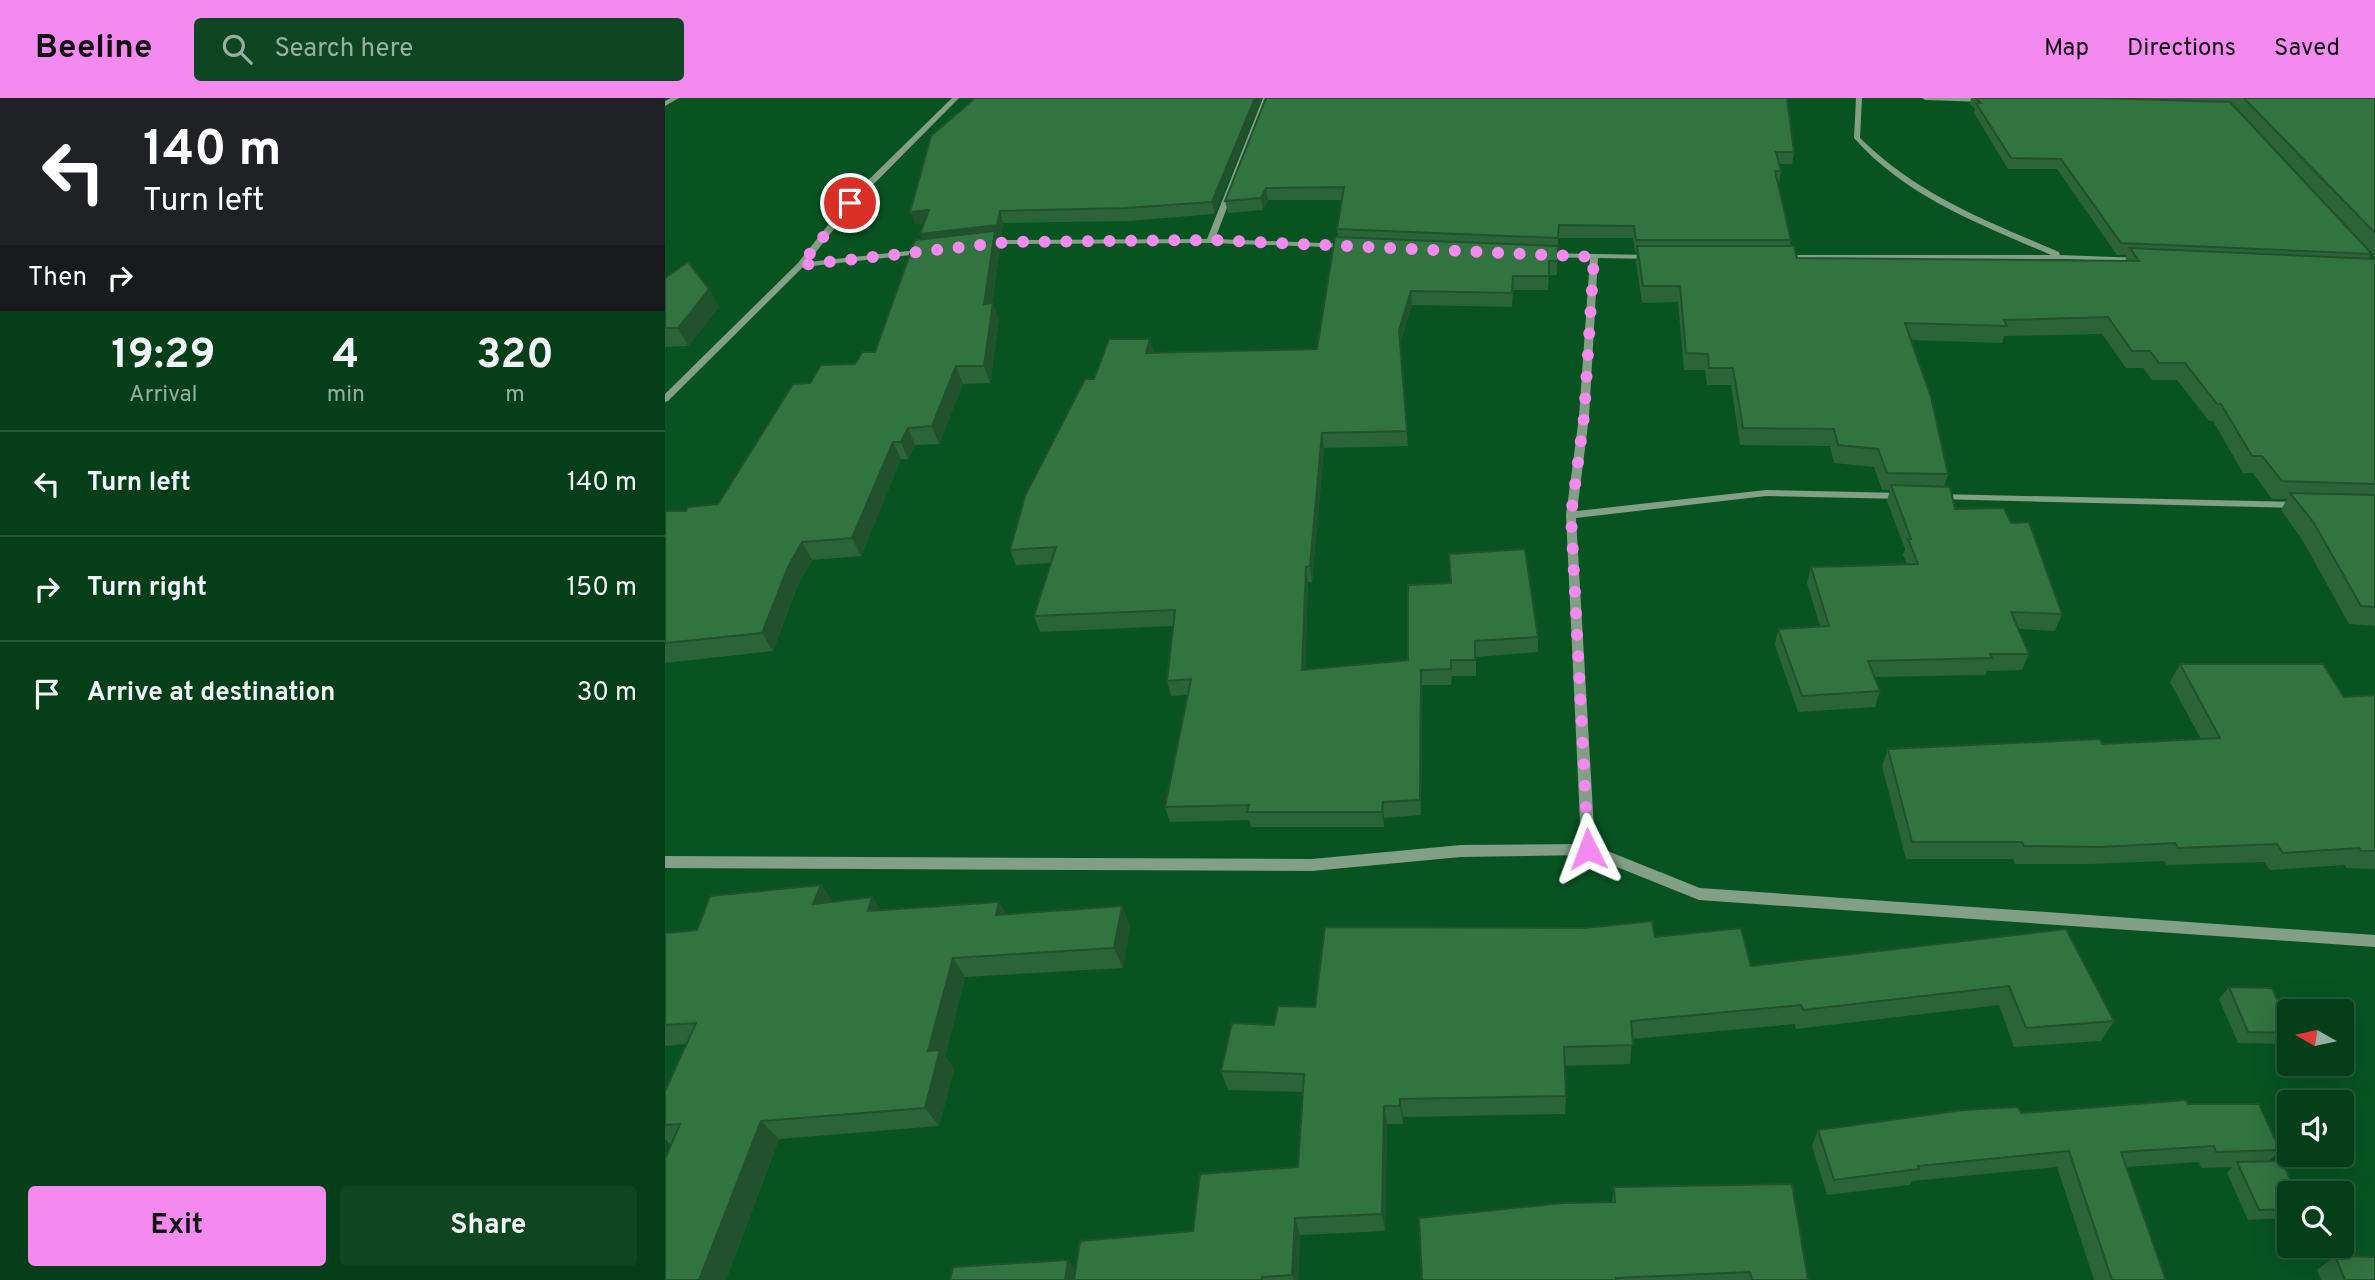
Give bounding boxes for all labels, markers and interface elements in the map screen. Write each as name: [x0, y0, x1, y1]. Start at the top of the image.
search box: [194, 18, 684, 81]
text: Beeline: [35, 28, 152, 70]
icon: search: [218, 30, 256, 68]
text: Search here: [274, 33, 413, 66]
text: Map: [2044, 34, 2089, 64]
text: Directions: [2127, 34, 2236, 64]
text: Saved: [2274, 34, 2340, 64]
text: 140 m: [143, 121, 282, 183]
icon: left: [28, 126, 119, 217]
pin: [820, 173, 880, 233]
text: Turn left: [143, 182, 264, 222]
icon: arrive: [831, 184, 869, 222]
icon: right: [101, 259, 139, 297]
text: Then: [28, 262, 87, 295]
text: 19:29: [111, 330, 216, 383]
text: 4: [332, 330, 359, 383]
text: 320: [476, 330, 554, 383]
text: Arrival: [129, 381, 198, 410]
text: min: [327, 381, 365, 410]
text: m: [505, 381, 525, 410]
icon: left: [28, 465, 66, 503]
text: Turn left: [87, 467, 191, 500]
text: 140 m: [567, 467, 637, 500]
icon: right: [28, 570, 66, 608]
text: Turn right: [87, 572, 207, 605]
text: 150 m: [566, 572, 637, 605]
icon: arrive: [28, 675, 66, 713]
text: Arrive at destination: [87, 677, 335, 710]
text: 30 m: [577, 677, 637, 710]
position arrow: [1551, 812, 1625, 886]
north arrow: [2277, 999, 2354, 1076]
map controls: [2277, 999, 2354, 1258]
button: sound: [2277, 1090, 2354, 1167]
button: search: [2277, 1181, 2354, 1258]
button: Exit: [28, 1186, 326, 1266]
button: Share: [340, 1186, 637, 1266]

